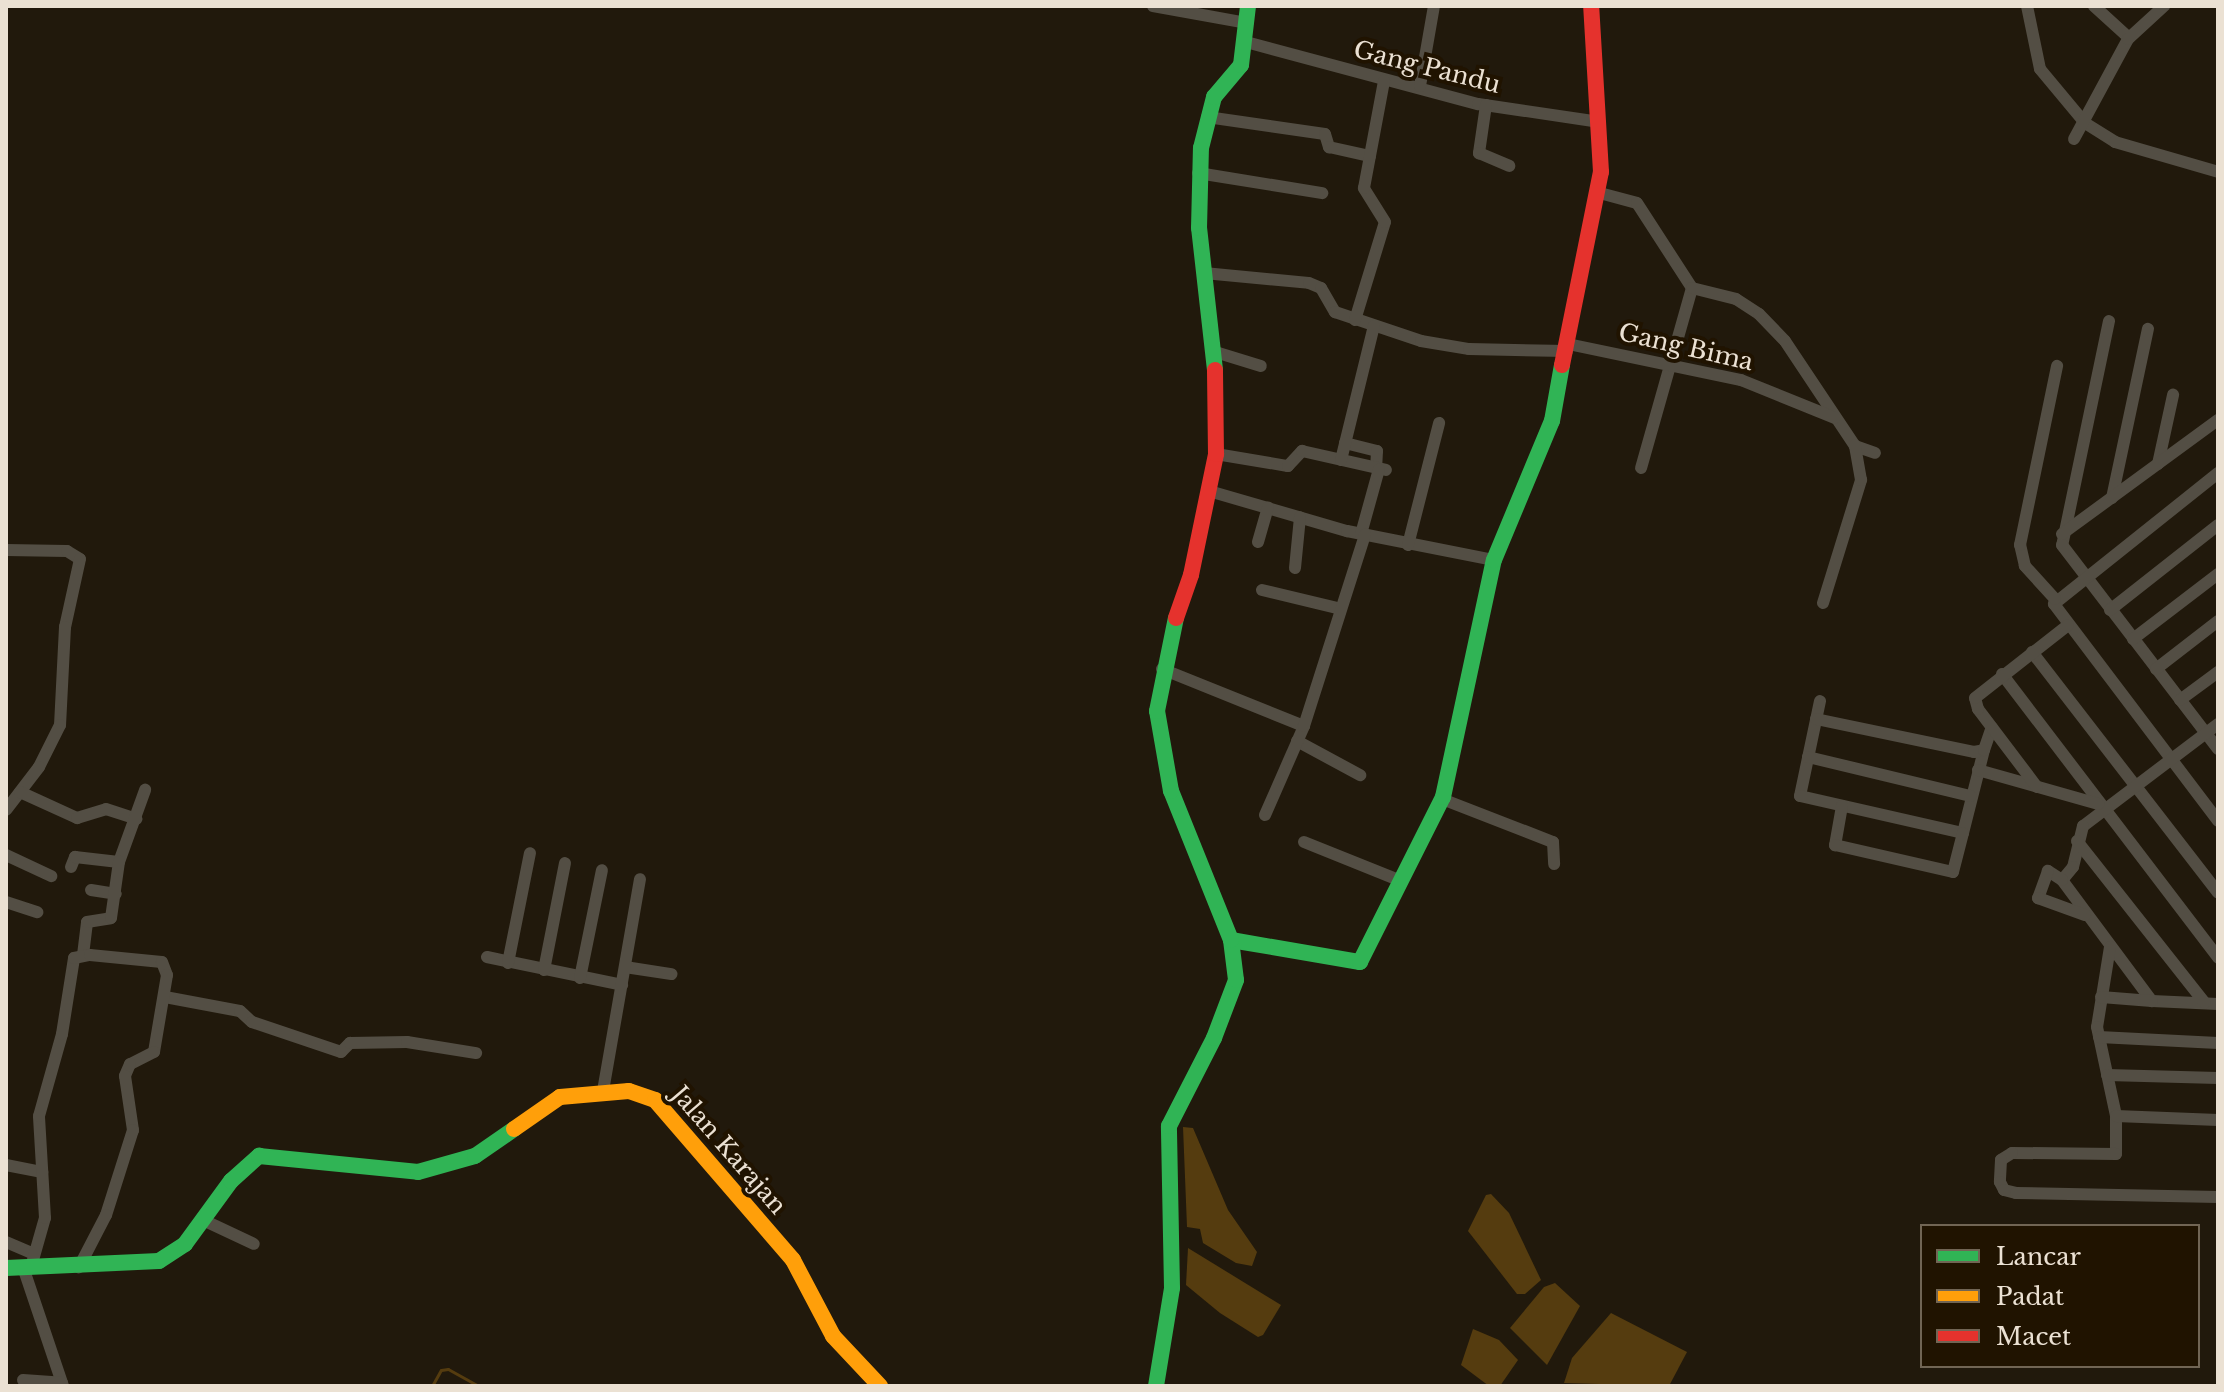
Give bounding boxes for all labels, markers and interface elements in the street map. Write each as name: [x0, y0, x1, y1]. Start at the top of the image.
street label: Gang Pandu: [1351, 35, 1503, 99]
street label: Gang Bima: [1616, 317, 1756, 377]
street label: Jalan Karajan: [666, 1080, 792, 1220]
legend: [1920, 1224, 2200, 1368]
text: Lancar: [1996, 1242, 2081, 1271]
text: Padat: [1996, 1282, 2064, 1311]
text: Macet: [1996, 1322, 2071, 1351]

